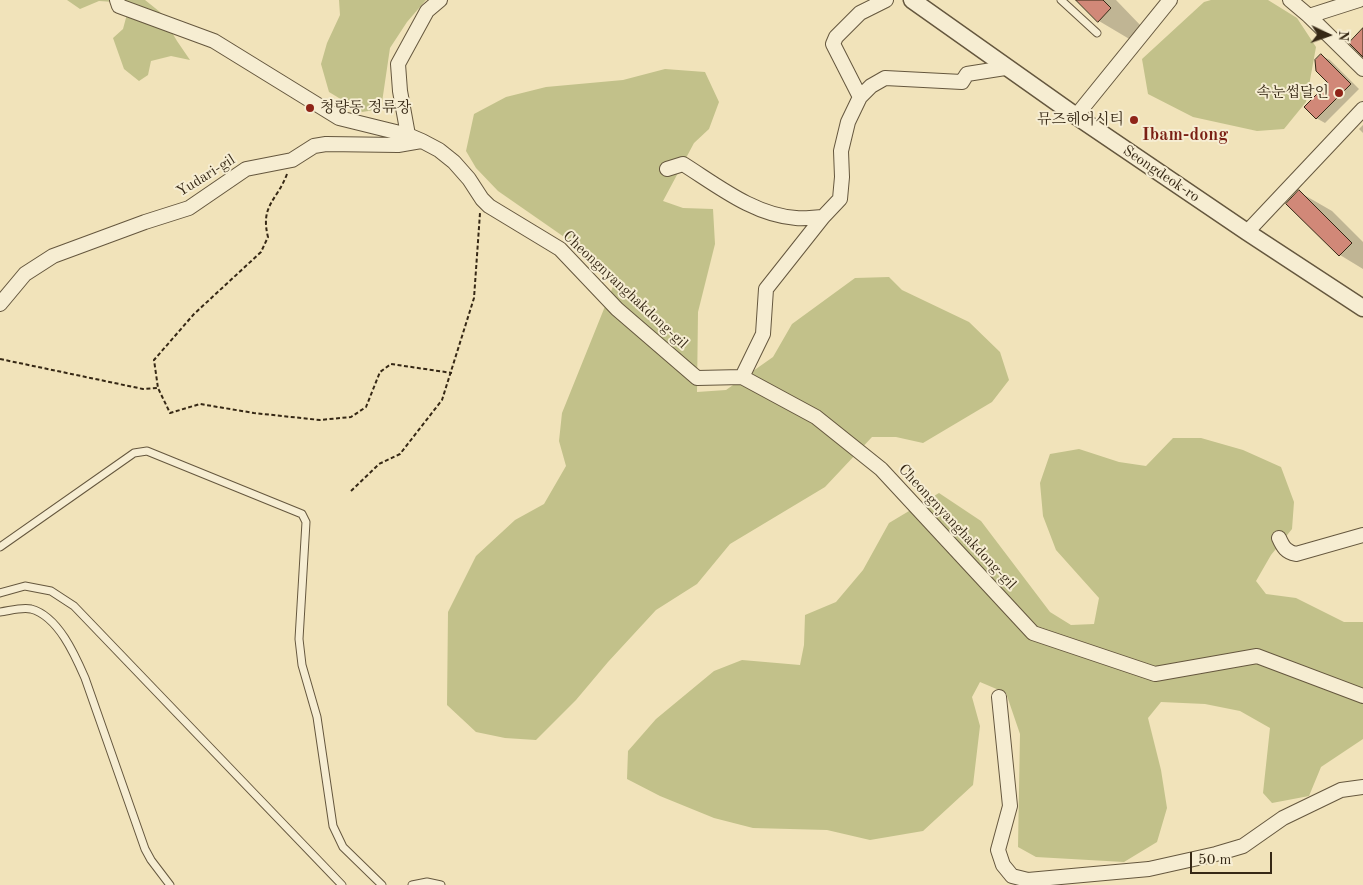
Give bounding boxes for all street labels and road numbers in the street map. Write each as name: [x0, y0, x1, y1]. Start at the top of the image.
street label: Seongdeok-ro: [1119, 142, 1203, 206]
street label: Yudari-gil: [173, 151, 239, 201]
street label: Cheongnyanghakdong-gil: [559, 227, 691, 353]
street label: Cheongnyanghakdong-gil: [894, 461, 1020, 593]

